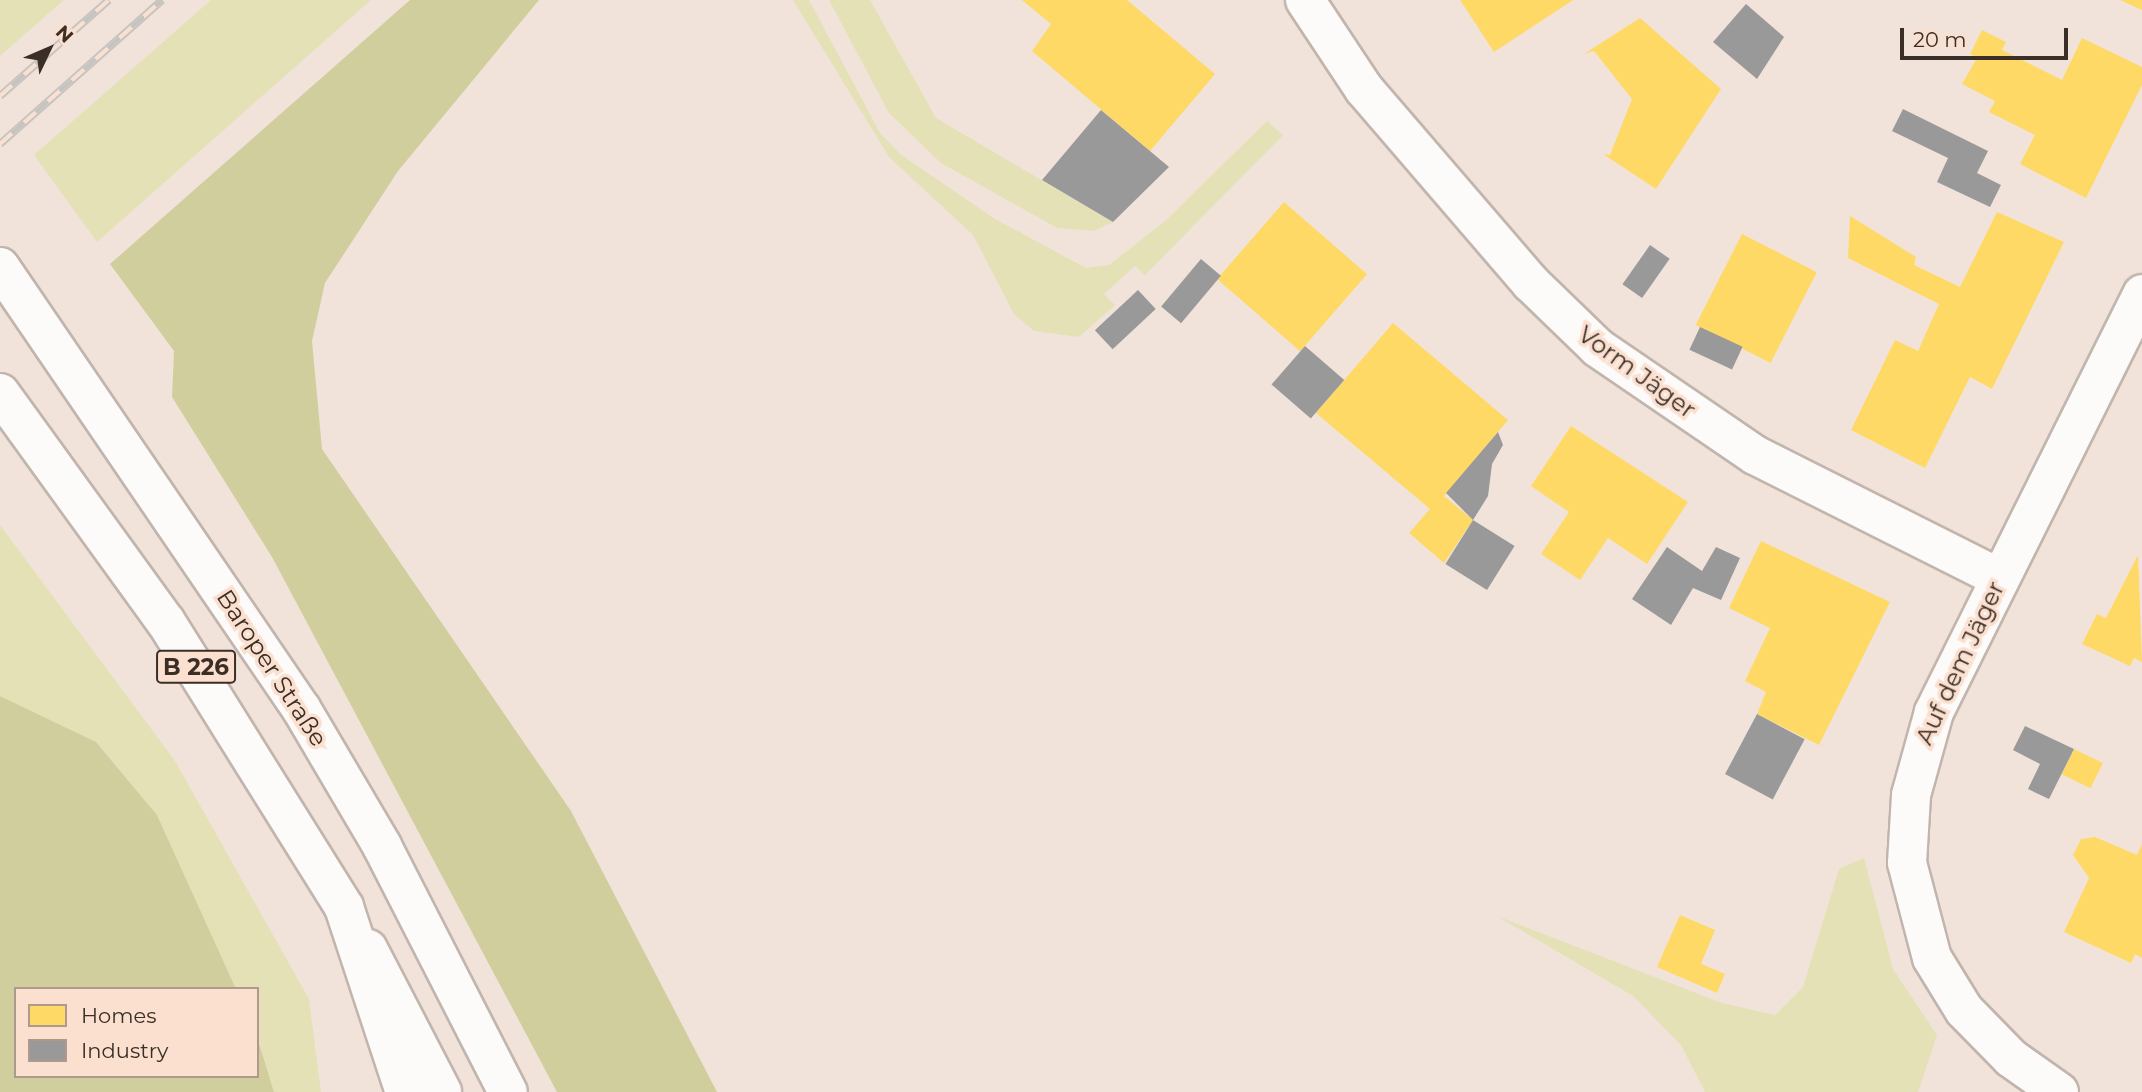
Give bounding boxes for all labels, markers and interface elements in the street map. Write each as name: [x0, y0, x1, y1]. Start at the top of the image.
north arrow: [14, 14, 84, 84]
scale bar: [1904, 14, 2072, 58]
text: N: [51, 21, 78, 48]
text: 20 m: [1913, 27, 1967, 52]
street label: Vorm Jäger: [1573, 320, 1701, 424]
street label: Auf dem Jäger: [1910, 577, 2010, 749]
street label: Baroper Straße: [211, 584, 333, 752]
road number: B 226: [156, 648, 236, 687]
legend: [14, 987, 259, 1078]
text: Homes: [81, 1003, 156, 1028]
text: Industry: [81, 1038, 168, 1063]

